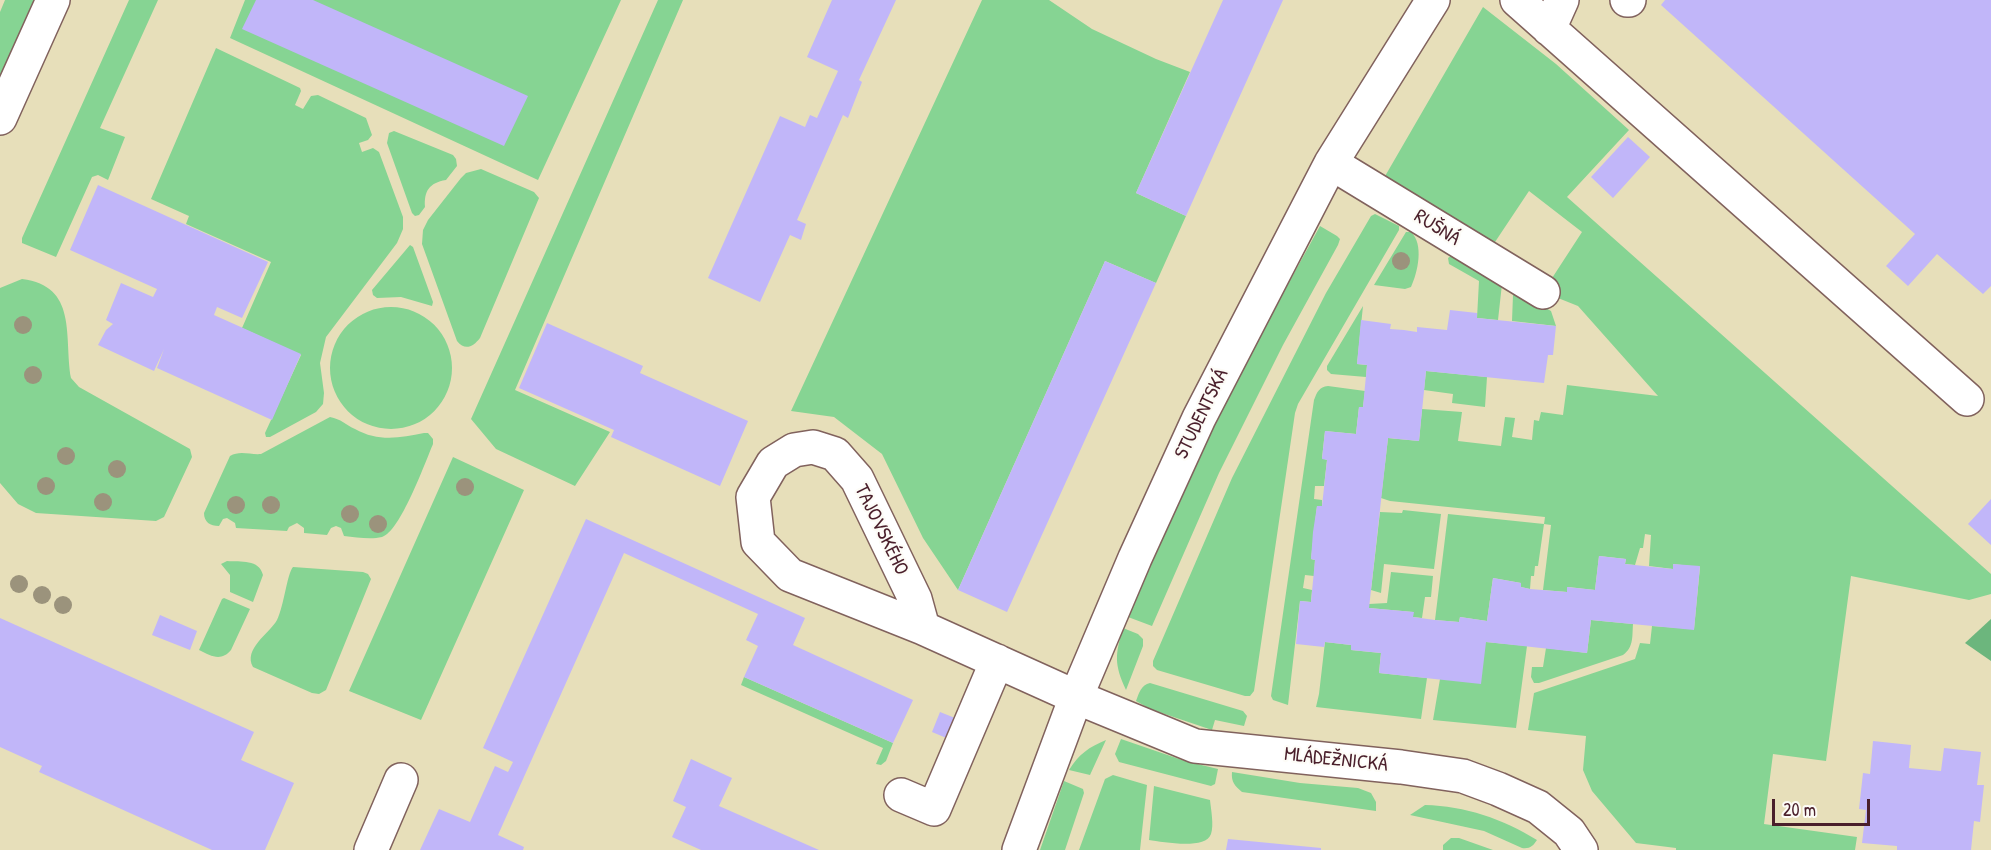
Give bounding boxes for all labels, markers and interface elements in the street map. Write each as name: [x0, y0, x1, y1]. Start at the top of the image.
street label: RUŠNÁ: [1410, 205, 1464, 251]
street label: STUDENTSKÁ: [1170, 365, 1234, 463]
street label: TAJOVSKÉHO: [849, 481, 913, 579]
street label: MLÁDEŽNICKÁ: [1283, 743, 1389, 777]
scale bar: [1775, 787, 1872, 825]
text: 20 m: [1783, 797, 1816, 822]

